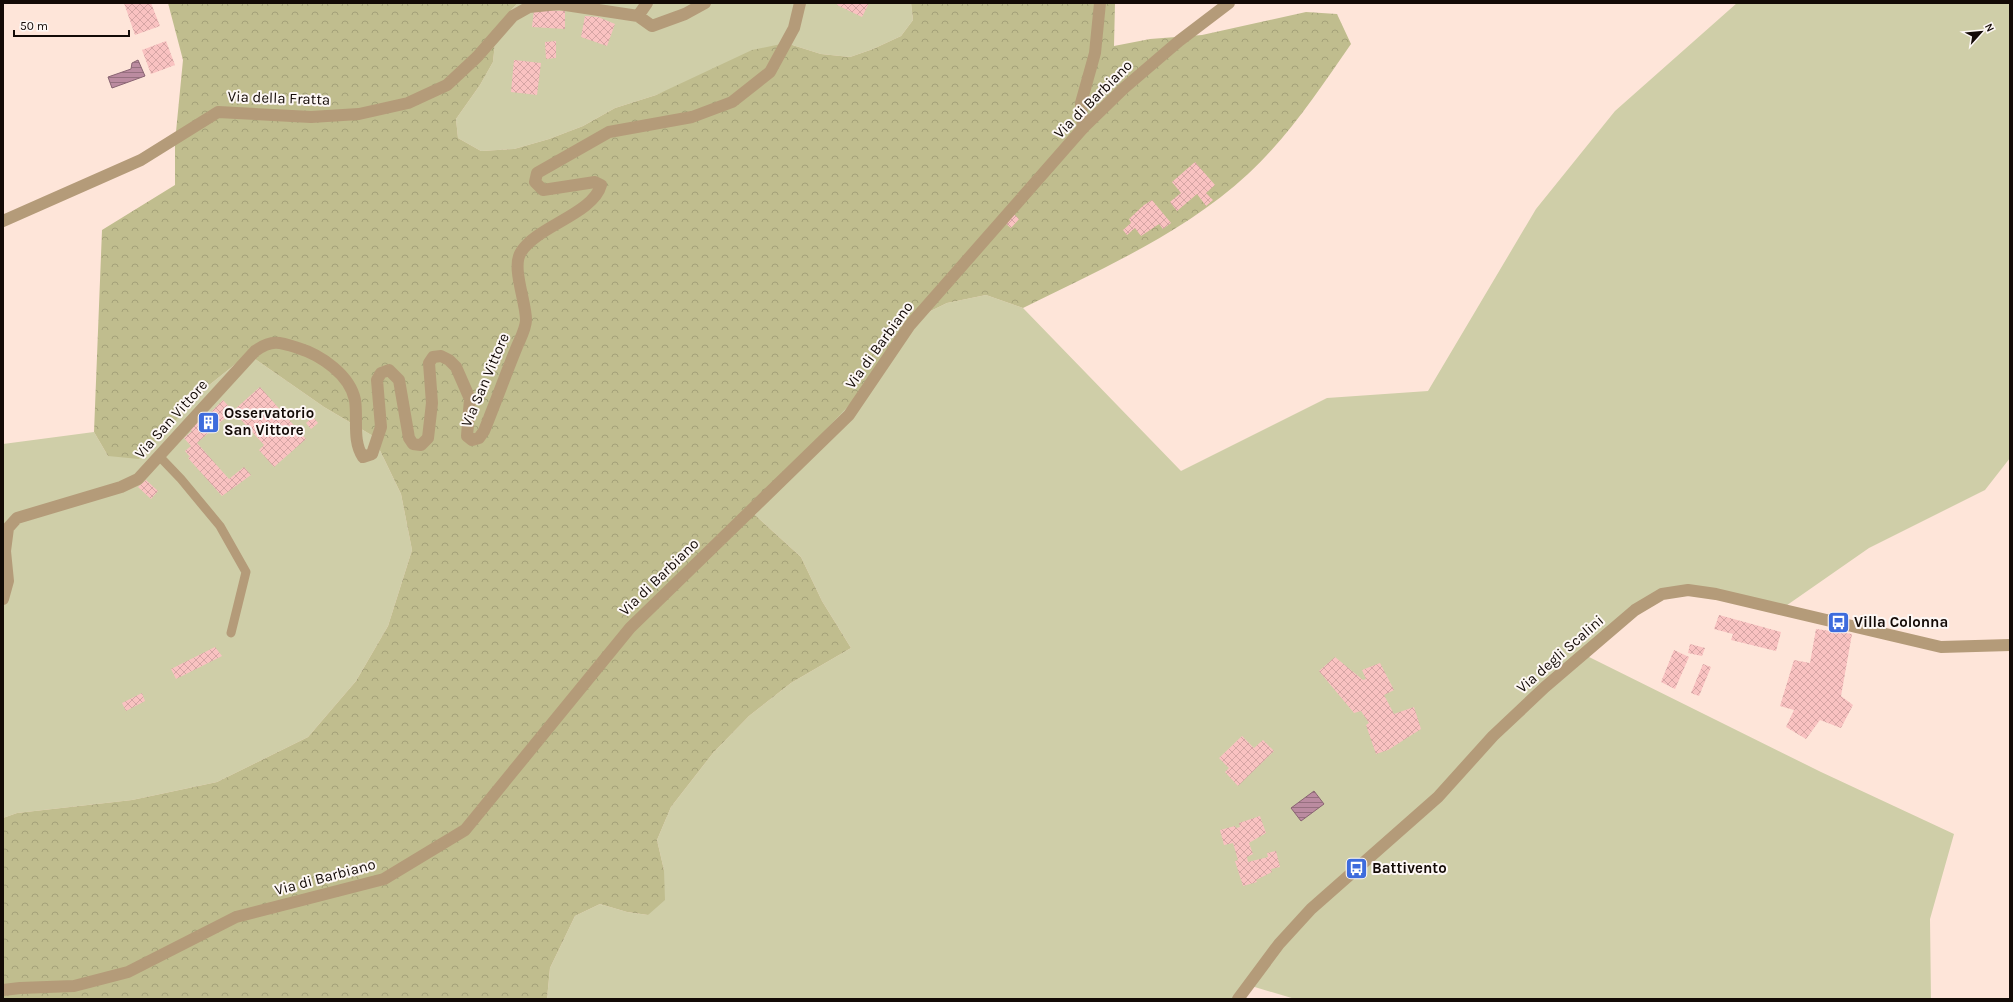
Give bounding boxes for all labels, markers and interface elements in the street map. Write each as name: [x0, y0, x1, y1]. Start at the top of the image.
scale bar: [14, 12, 129, 38]
north arrow: [1961, 12, 2001, 52]
text: 50 m: [20, 19, 48, 33]
text: N: [1982, 21, 1997, 34]
street label: Via di Barbiano: [1050, 56, 1136, 142]
street label: Via della Fratta: [227, 87, 331, 109]
street label: Via di Barbiano: [841, 298, 917, 392]
street label: Via San Vittore: [457, 330, 513, 430]
street label: Via San Vittore: [131, 376, 211, 462]
place label: Osservatorio San Vittore: [224, 404, 314, 439]
building icon: Osservatorio San Vittore: [195, 409, 221, 435]
street label: Via di Barbiano: [616, 535, 702, 619]
bus stop icon: Villa Colonna: [1825, 609, 1851, 635]
street label: Via degli Scalini: [1513, 611, 1607, 697]
place label: Villa Colonna: [1854, 613, 1948, 631]
street label: Via di Barbiano: [273, 855, 377, 899]
bus stop icon: Battivento: [1344, 855, 1370, 881]
place label: Battivento: [1372, 859, 1447, 877]

